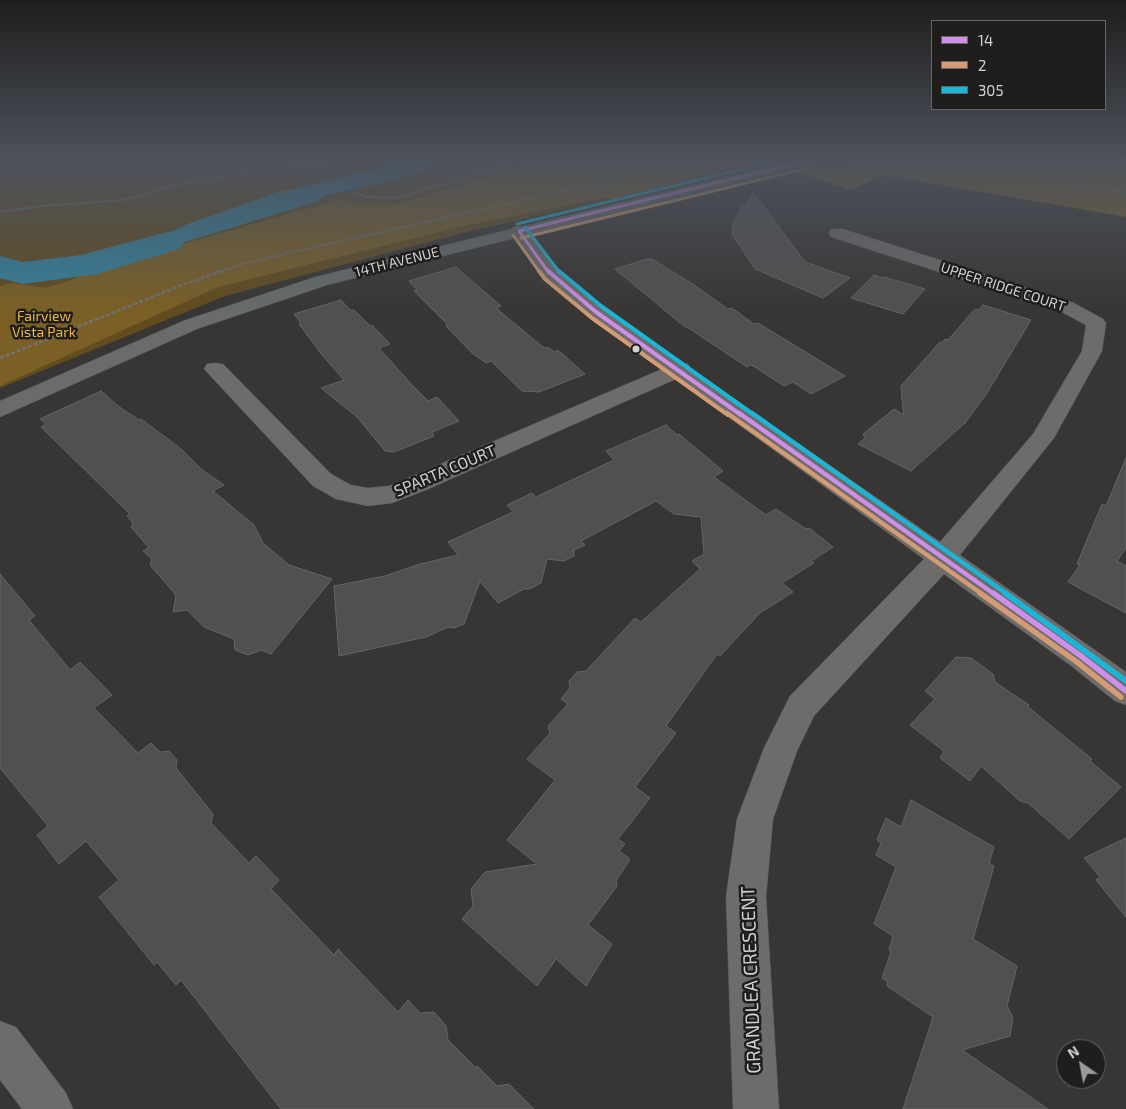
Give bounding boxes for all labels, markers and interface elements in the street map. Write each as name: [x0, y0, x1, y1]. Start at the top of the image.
legend: [931, 20, 1106, 110]
text: 14: [978, 31, 993, 49]
text: 2: [978, 56, 986, 74]
text: 305: [978, 81, 1003, 99]
street label: 14TH AVENUE: [353, 243, 441, 281]
street label: UPPER RIDGE COURT: [939, 259, 1067, 315]
park label: Fairview Vista Park: [12, 308, 76, 341]
unlabelled marker: [631, 344, 641, 354]
street label: SPARTA COURT: [391, 441, 499, 501]
street label: GRANDLEA CRESCENT: [736, 886, 766, 1074]
north arrow: [1056, 1039, 1106, 1089]
text: N: [1064, 1042, 1082, 1062]

